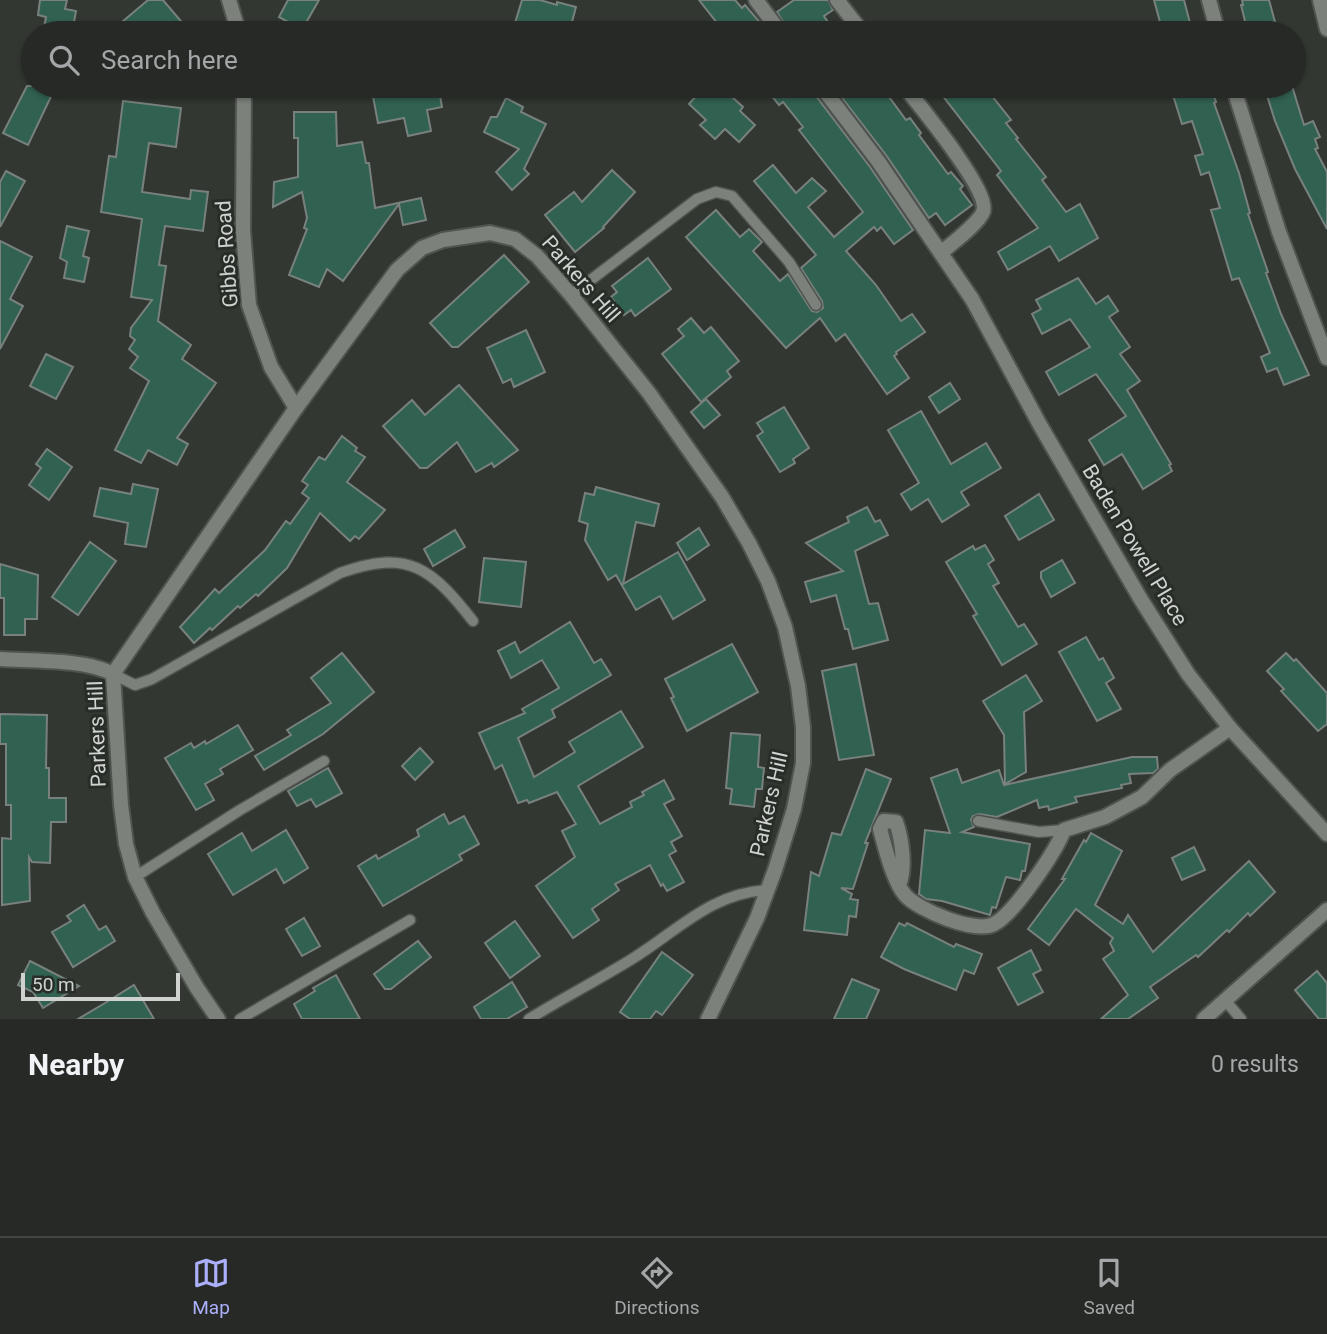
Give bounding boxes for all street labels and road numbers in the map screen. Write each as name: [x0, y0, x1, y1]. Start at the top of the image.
street label: Gibbs Road: [211, 200, 243, 308]
street label: Parkers Hill: [537, 231, 625, 327]
street label: Baden Powell Place: [1077, 460, 1193, 630]
street label: Parkers Hill: [83, 680, 111, 788]
street label: Parkers Hill: [745, 749, 793, 859]

